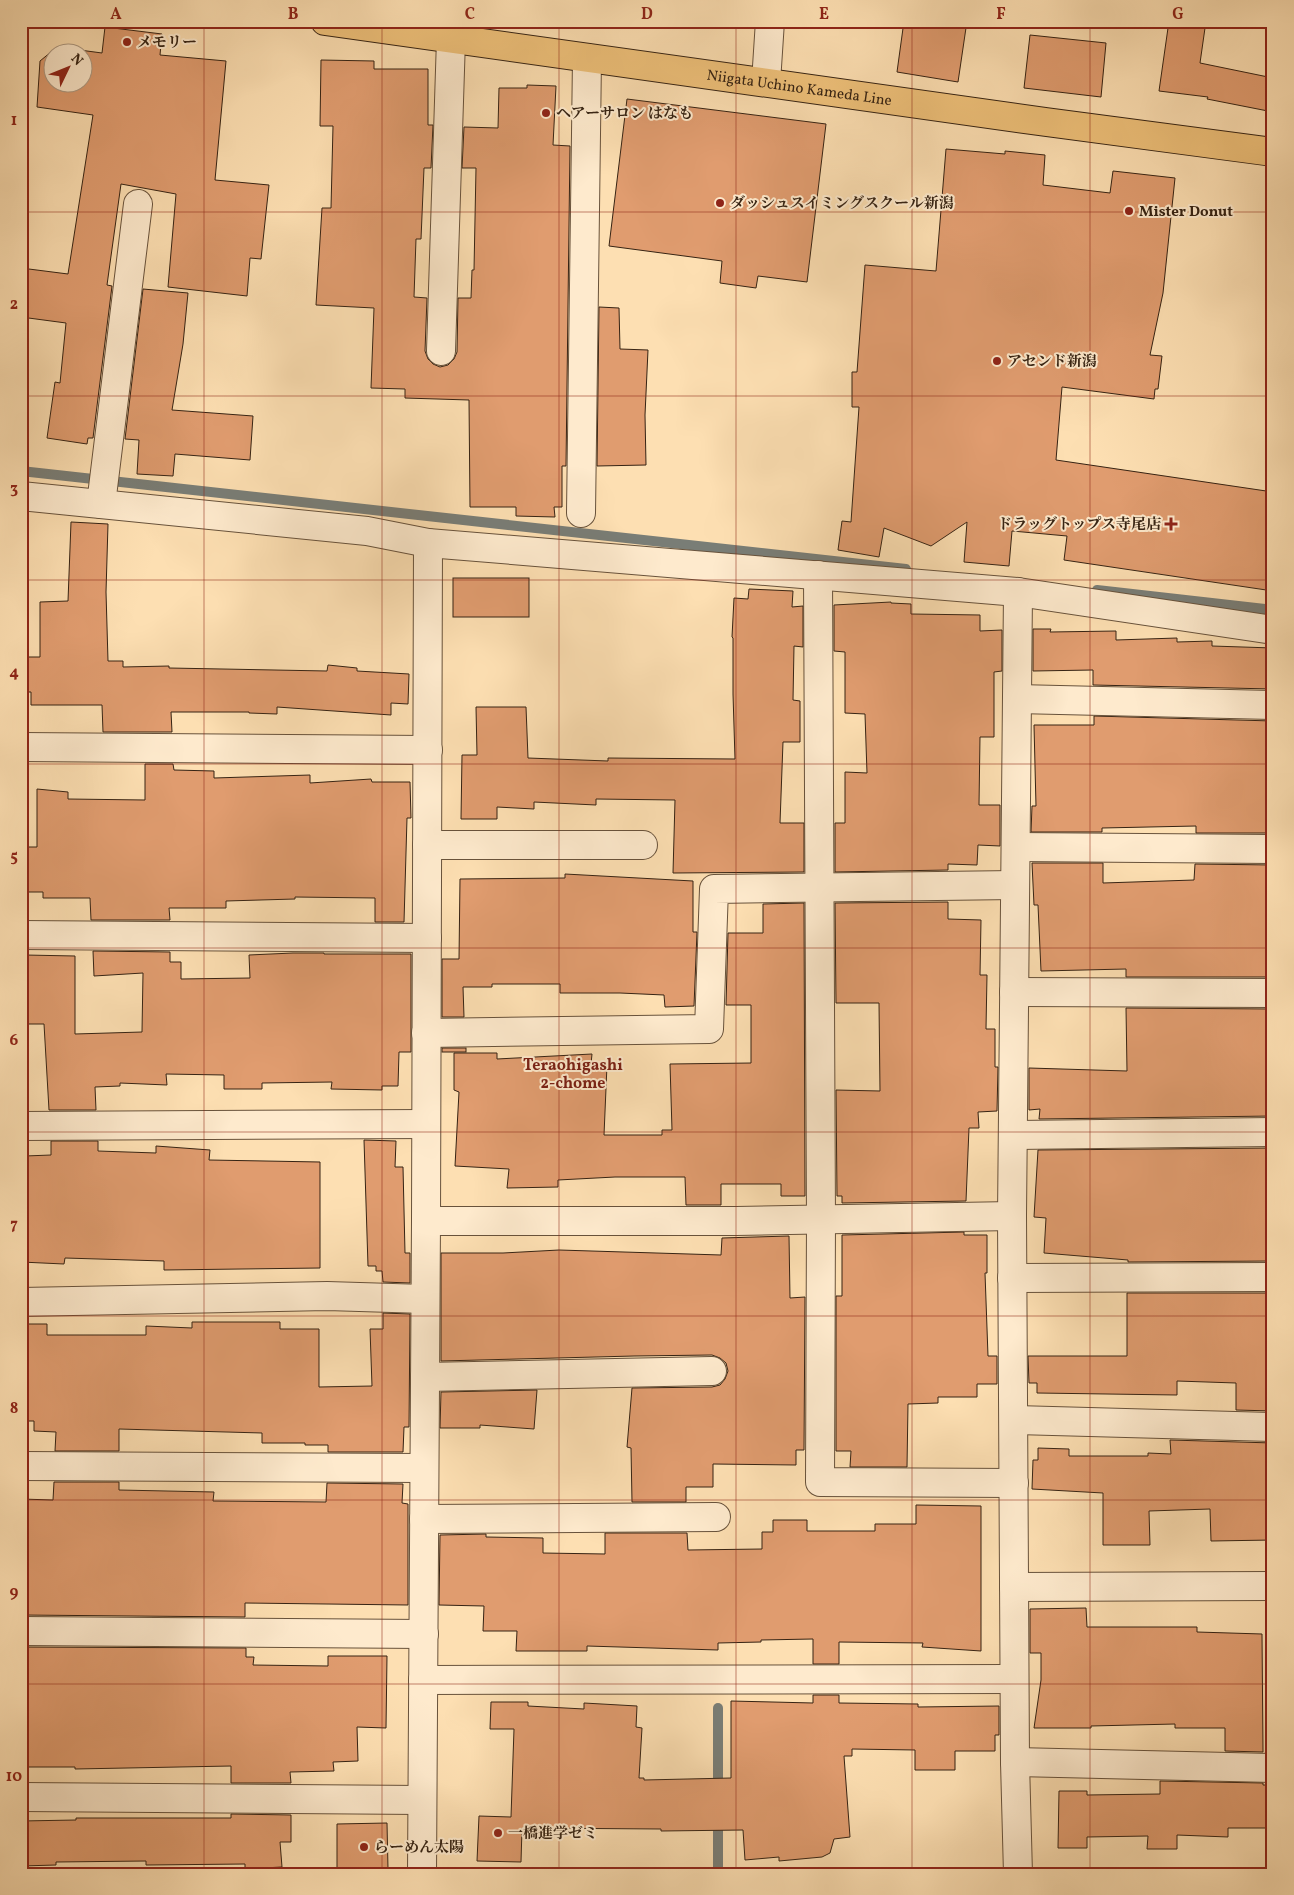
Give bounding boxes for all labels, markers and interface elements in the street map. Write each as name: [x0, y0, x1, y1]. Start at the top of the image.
text: A: [110, 4, 122, 26]
text: B: [288, 4, 299, 26]
text: C: [465, 4, 475, 26]
text: D: [641, 4, 653, 26]
text: E: [819, 4, 829, 26]
text: F: [996, 4, 1006, 26]
text: G: [1172, 4, 1184, 26]
place label: メモリー: [137, 33, 197, 54]
marker: メモリー: [121, 36, 133, 48]
north arrow: [42, 42, 92, 92]
text: N: [66, 50, 87, 70]
street label: Niigata Uchino Kameda Line: [705, 66, 893, 112]
place label: ヘアーサロン はなも: [556, 104, 693, 125]
marker: ヘアーサロン はなも: [540, 107, 552, 119]
text: 1: [11, 110, 17, 132]
place label: ダッシュスイミングスクール新潟: [730, 194, 954, 215]
marker: ダッシュスイミングスクール新潟: [714, 197, 726, 209]
place label: Mister Donut: [1139, 202, 1233, 223]
marker: Mister Donut: [1123, 205, 1135, 217]
text: 2: [10, 294, 18, 316]
place label: アセンド新潟: [1007, 352, 1097, 373]
marker: アセンド新潟: [991, 355, 1003, 367]
text: 3: [10, 478, 18, 500]
place label: ドラッグトップス寺尾店: [997, 515, 1161, 536]
marker: ドラッグトップス寺尾店: [1165, 518, 1177, 530]
text: 4: [9, 662, 19, 684]
text: 5: [10, 846, 18, 868]
text: 6: [10, 1030, 19, 1052]
district label: Teraohigashi 2-chome: [523, 1055, 623, 1095]
text: 7: [10, 1214, 18, 1236]
text: 8: [10, 1398, 18, 1420]
text: 9: [10, 1582, 19, 1604]
text: 10: [6, 1766, 22, 1788]
place label: 一橋進学ゼミ: [508, 1824, 598, 1845]
marker: 一橋進学ゼミ: [492, 1827, 504, 1839]
place label: らーめん太陽: [374, 1838, 464, 1859]
marker: らーめん太陽: [358, 1841, 370, 1853]

